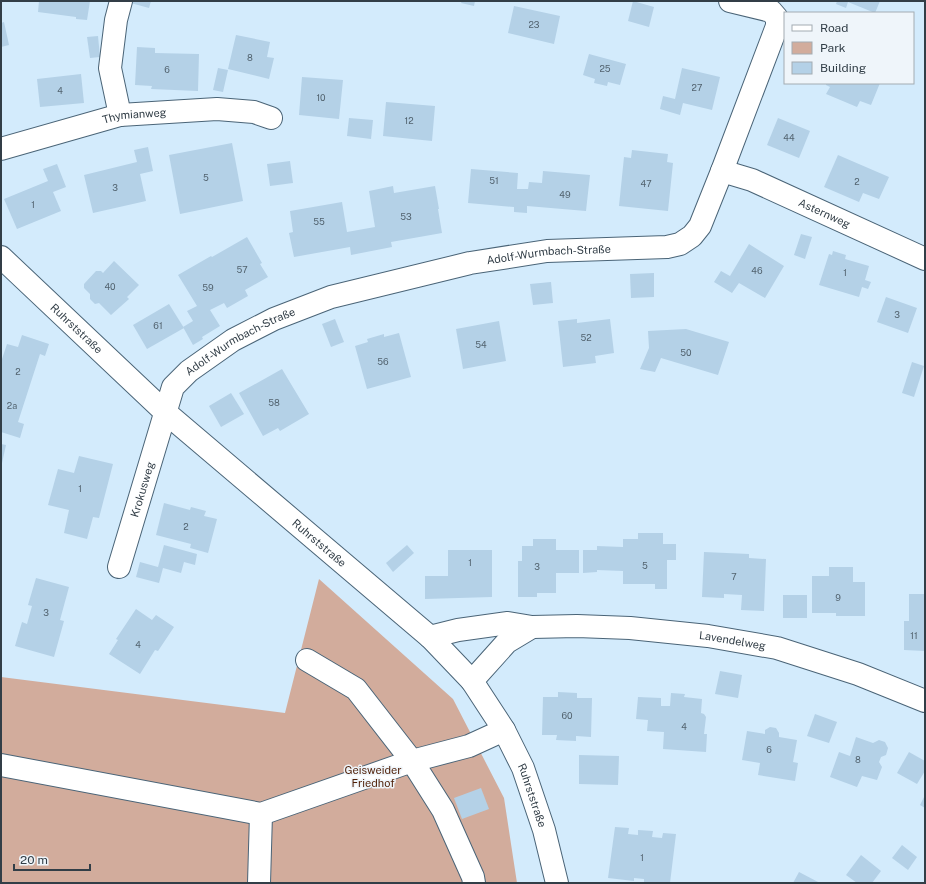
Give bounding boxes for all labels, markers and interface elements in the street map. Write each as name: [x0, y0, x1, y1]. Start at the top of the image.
legend: [784, 12, 914, 84]
house number: 23: [528, 19, 540, 30]
text: Road: [820, 21, 848, 35]
text: Park: [820, 41, 846, 55]
house number: 8: [247, 52, 253, 63]
text: Building: [820, 61, 866, 75]
house number: 25: [599, 63, 611, 74]
house number: 6: [164, 64, 170, 75]
house number: 27: [692, 82, 702, 93]
house number: 4: [57, 85, 63, 96]
house number: 10: [316, 92, 326, 103]
street label: Thymianweg: [101, 106, 167, 126]
house number: 12: [404, 115, 414, 126]
house number: 44: [783, 132, 795, 143]
house number: 5: [203, 172, 209, 183]
house number: 51: [489, 175, 499, 186]
house number: 2: [854, 176, 860, 187]
house number: 47: [640, 178, 652, 189]
house number: 3: [112, 182, 118, 193]
house number: 49: [559, 189, 571, 200]
street label: Asternweg: [797, 196, 852, 230]
house number: 1: [31, 199, 35, 210]
house number: 53: [400, 211, 412, 222]
house number: 55: [313, 216, 325, 227]
street label: Adolf-Wurmbach-Straße: [486, 243, 611, 266]
house number: 57: [236, 264, 248, 275]
house number: 46: [751, 265, 763, 276]
house number: 1: [843, 267, 847, 278]
house number: 40: [104, 281, 116, 292]
house number: 59: [202, 282, 214, 293]
street label: Ruhrststraße: [48, 301, 105, 356]
street label: Adolf-Wurmbach-Straße: [183, 305, 297, 378]
house number: 3: [894, 309, 900, 320]
house number: 61: [153, 320, 163, 331]
house number: 52: [580, 332, 592, 343]
house number: 54: [475, 339, 487, 350]
house number: 50: [680, 347, 692, 358]
house number: 56: [377, 356, 389, 367]
house number: 2: [15, 366, 21, 377]
house number: 58: [268, 397, 280, 408]
house number: 2a: [7, 400, 17, 411]
street label: Krokusweg: [128, 460, 156, 519]
house number: 1: [78, 483, 82, 494]
street label: Ruhrststraße: [290, 517, 349, 569]
house number: 2: [183, 521, 189, 532]
house number: 1: [468, 557, 472, 568]
house number: 5: [642, 560, 648, 571]
house number: 3: [534, 561, 540, 572]
house number: 7: [731, 571, 737, 582]
house number: 9: [835, 592, 841, 603]
house number: 3: [43, 607, 49, 618]
street label: Lavendelweg: [698, 629, 767, 652]
house number: 11: [910, 630, 918, 641]
house number: 4: [135, 639, 141, 650]
house number: 60: [561, 710, 573, 721]
house number: 4: [681, 721, 687, 732]
house number: 6: [766, 744, 772, 755]
house number: 8: [855, 754, 861, 765]
street label: Ruhrststraße: [516, 761, 549, 829]
park label: Geisweider Friedhof: [344, 764, 402, 789]
scale bar: [14, 846, 90, 872]
house number: 1: [640, 852, 644, 863]
text: 20 m: [20, 853, 48, 867]

